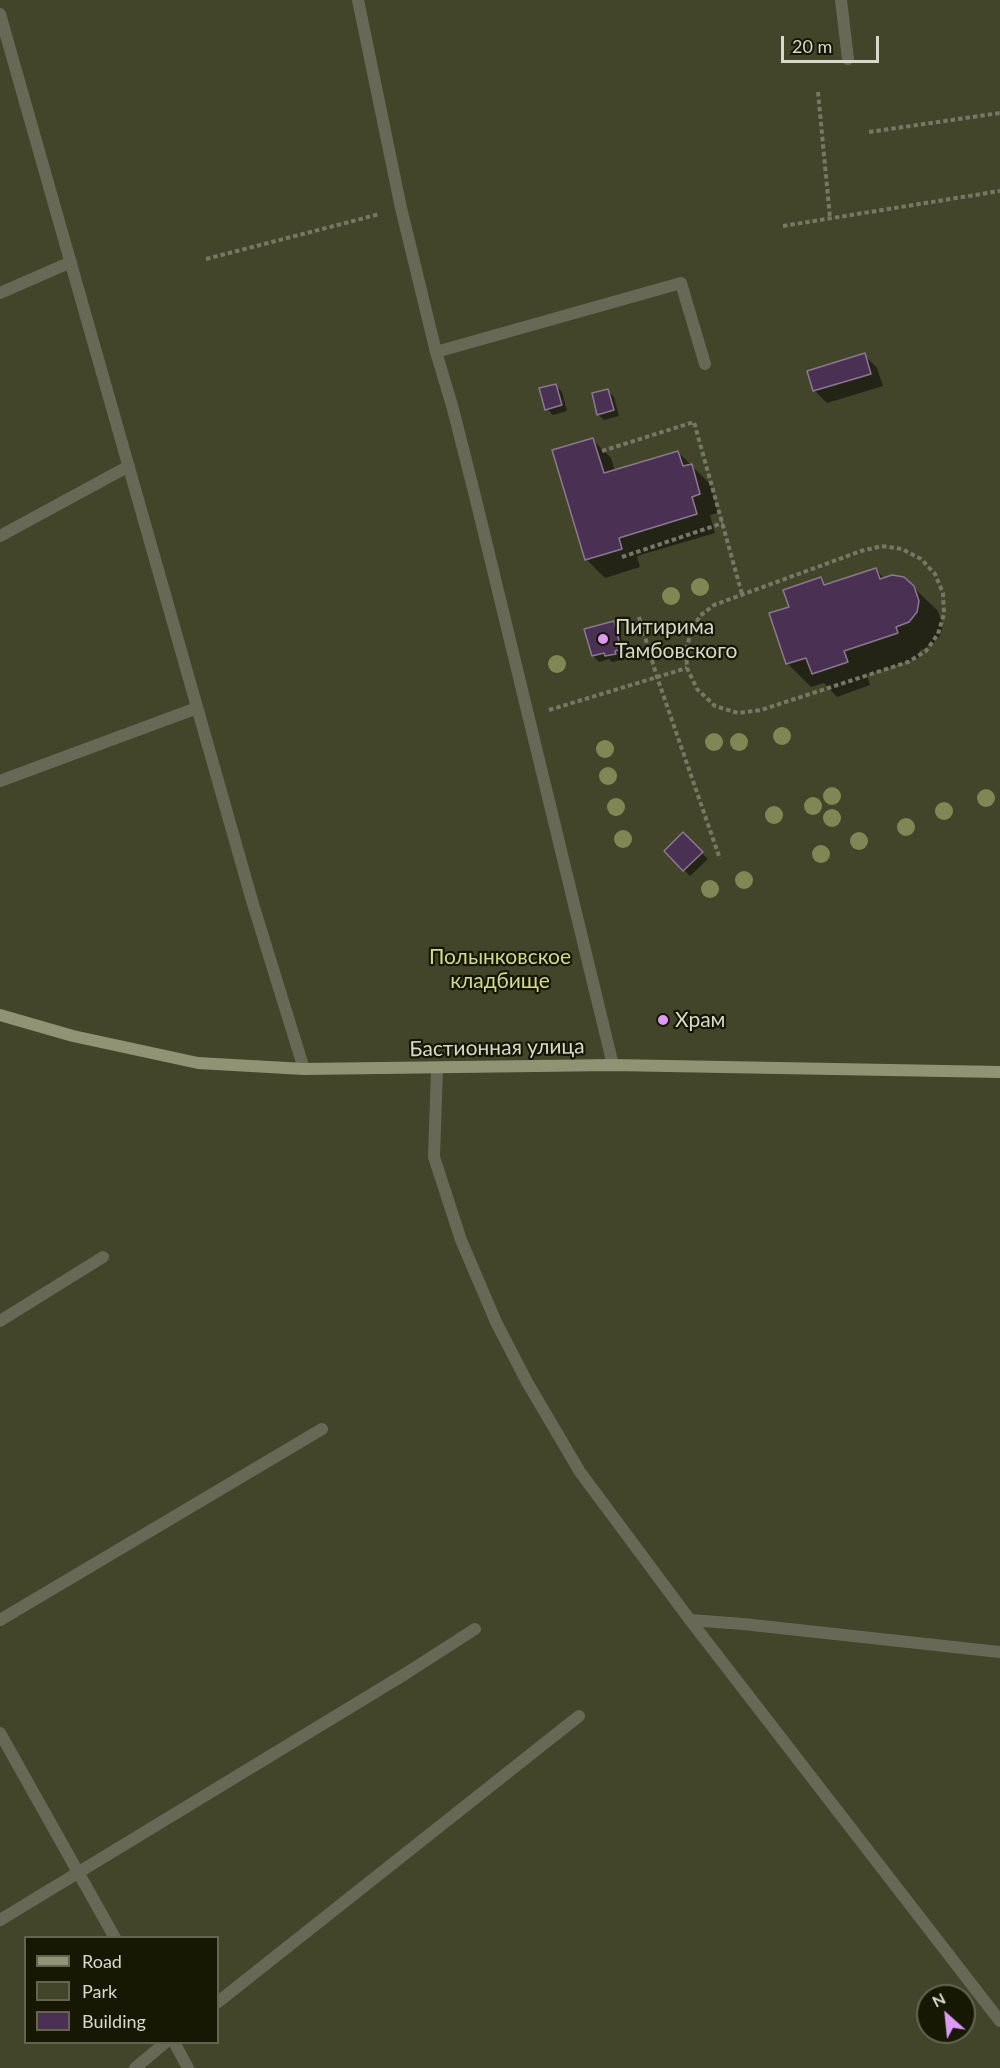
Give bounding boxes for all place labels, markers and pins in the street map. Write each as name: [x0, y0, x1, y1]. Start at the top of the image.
place label: Питирима Тамбовского: [615, 614, 737, 664]
marker: Питирима Тамбовского: [596, 632, 610, 646]
place label: Храм: [675, 1007, 725, 1033]
marker: Храм: [656, 1013, 670, 1027]

